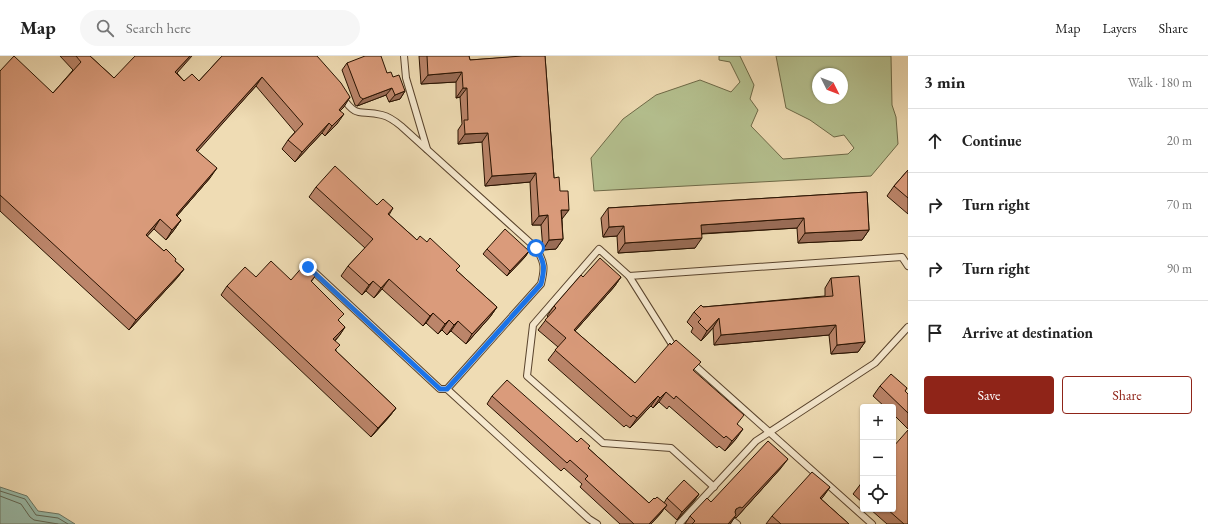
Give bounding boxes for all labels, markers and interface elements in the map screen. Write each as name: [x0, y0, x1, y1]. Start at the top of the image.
search box: [80, 10, 360, 46]
text: Map: [20, 15, 56, 40]
icon: search: [94, 17, 116, 39]
text: Search here: [126, 18, 191, 37]
text: Map: [1055, 19, 1080, 37]
text: Layers: [1102, 19, 1137, 37]
text: Share: [1159, 19, 1188, 37]
north arrow: [812, 68, 848, 104]
text: 3 min: [924, 71, 965, 93]
text: Walk · 180 m: [1128, 74, 1192, 91]
icon: ahead: [924, 130, 946, 152]
text: Continue: [962, 131, 1022, 150]
text: 20 m: [1167, 132, 1192, 149]
icon: right: [924, 194, 946, 216]
text: Turn right: [962, 195, 1030, 214]
text: 70 m: [1167, 196, 1192, 213]
route start: [527, 239, 545, 257]
route end: [299, 258, 317, 276]
icon: right: [924, 258, 946, 280]
text: Turn right: [962, 259, 1030, 278]
text: 90 m: [1167, 260, 1192, 277]
icon: arrive: [924, 322, 946, 344]
text: Arrive at destination: [962, 323, 1093, 342]
button: Save: [924, 376, 1054, 414]
button: Share: [1062, 376, 1192, 414]
map controls: [860, 404, 896, 512]
button: +: [860, 404, 896, 440]
button: −: [860, 440, 896, 476]
button: locate: [860, 476, 896, 512]

